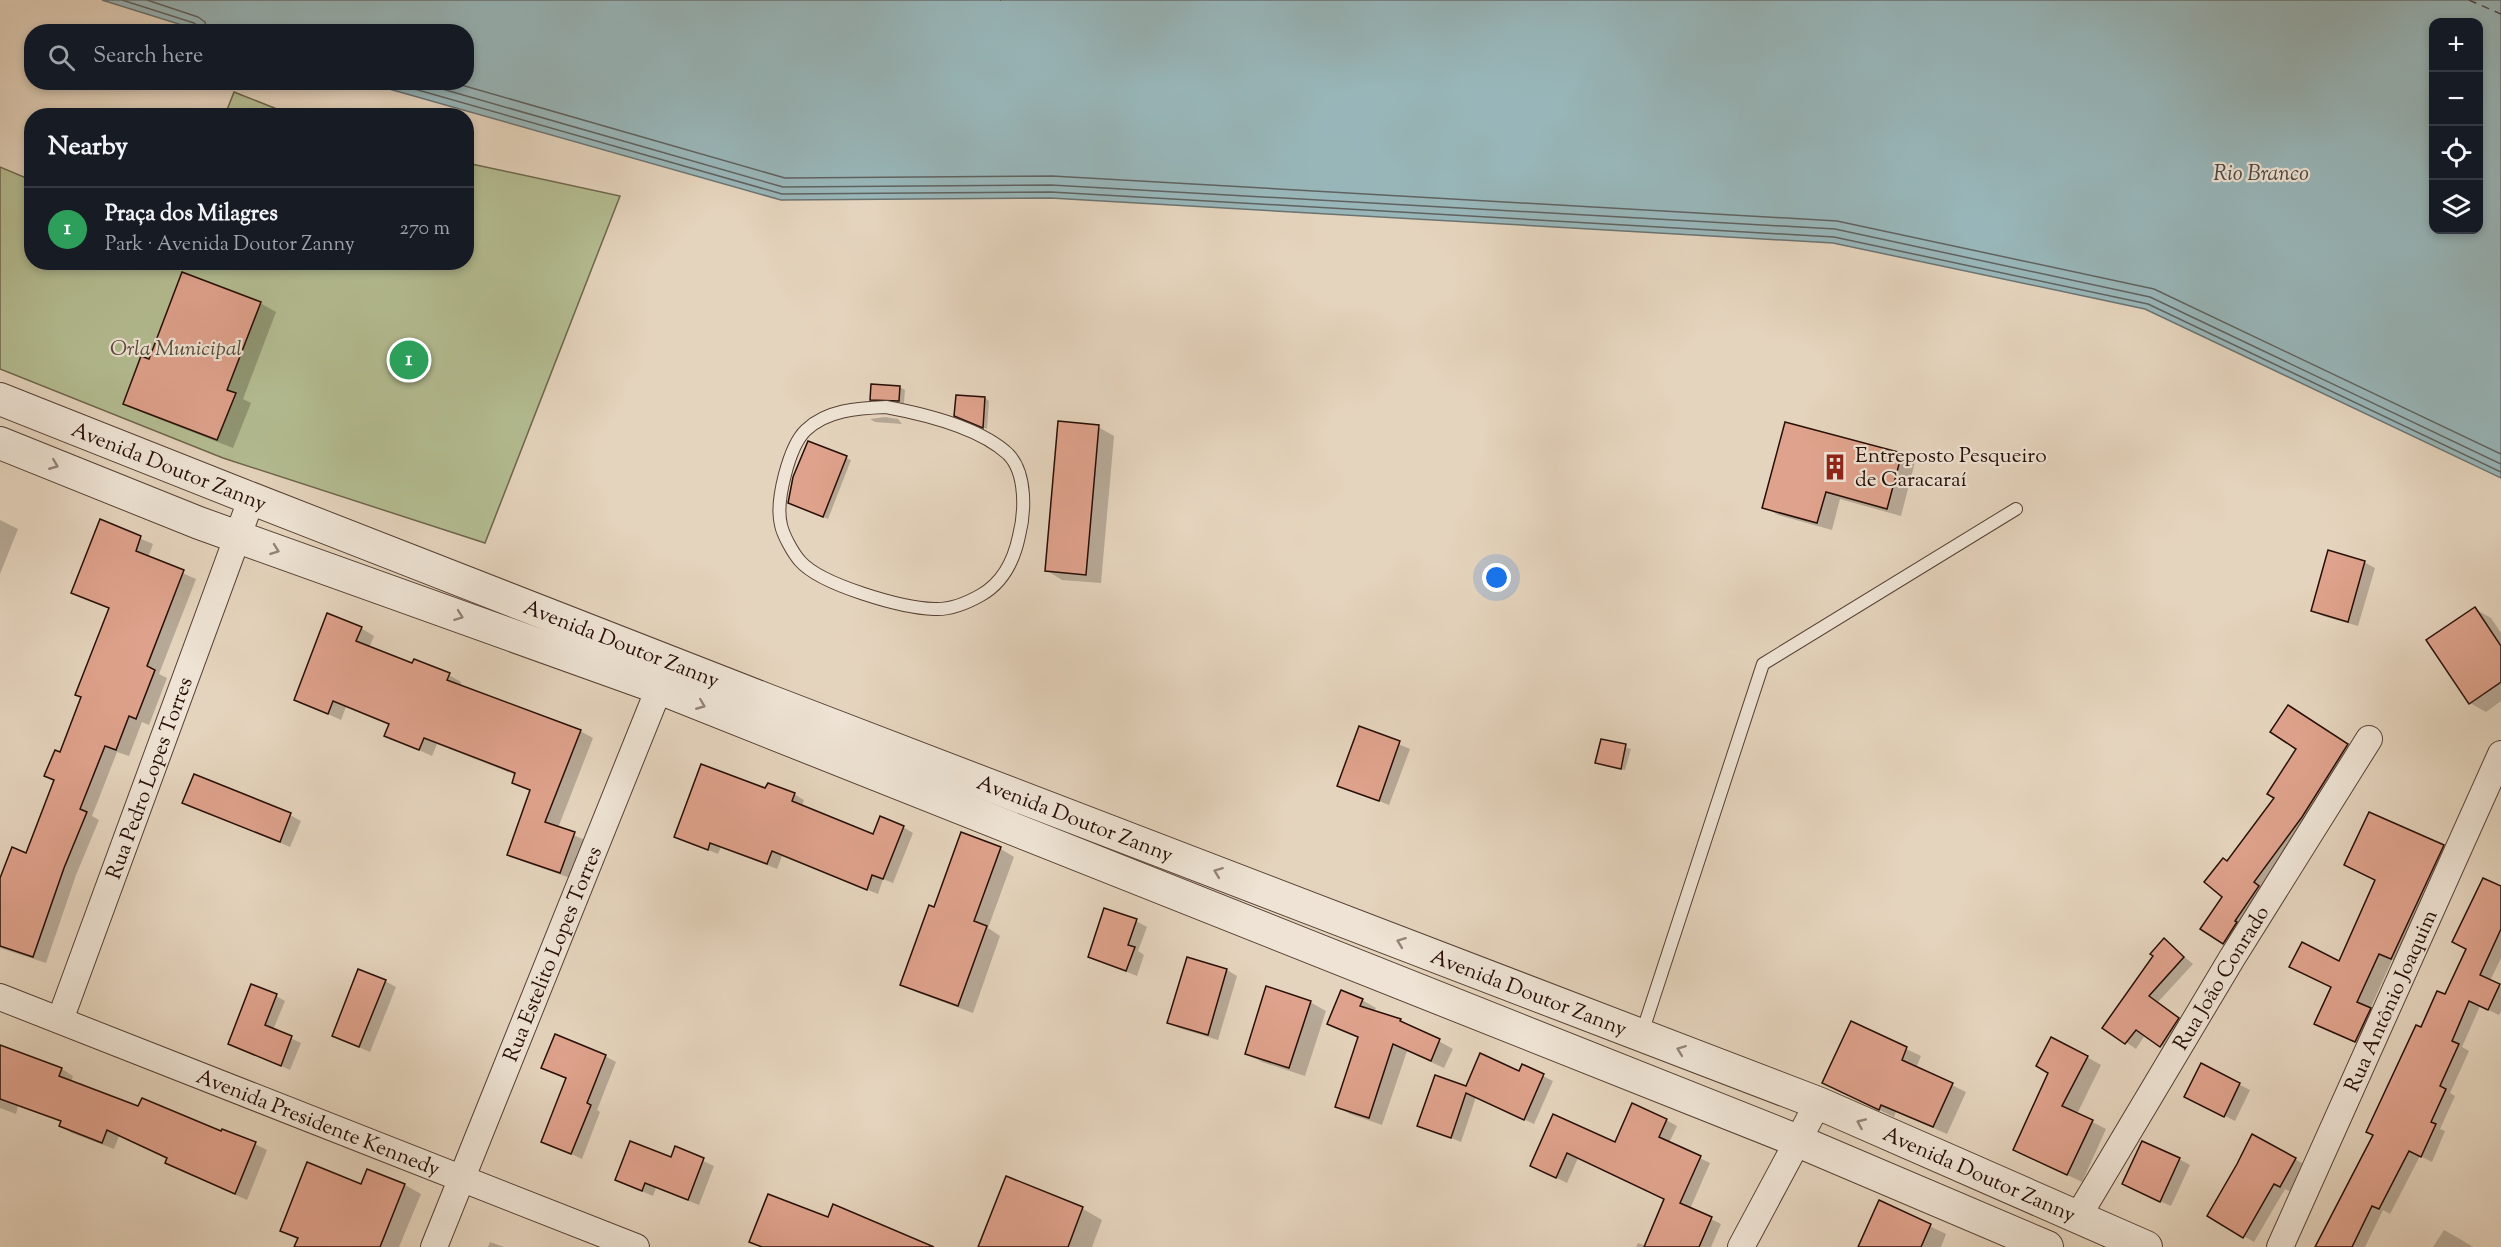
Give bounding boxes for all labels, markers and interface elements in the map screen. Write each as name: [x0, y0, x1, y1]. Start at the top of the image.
map controls: [2429, 18, 2483, 234]
button: +: [2429, 18, 2483, 72]
search box: [24, 24, 474, 90]
icon: search: [45, 41, 78, 74]
text: Search here: [93, 41, 203, 73]
button: −: [2429, 72, 2483, 126]
button: locate: [2429, 126, 2483, 180]
text: Nearby: [48, 129, 128, 166]
water label: Rio Branco: [2213, 159, 2309, 191]
button: layers: [2429, 180, 2483, 234]
text: Praça dos Milagres: [105, 199, 278, 231]
text: 1: [64, 215, 71, 244]
text: 270 m: [400, 215, 450, 244]
text: Park · Avenida Doutor Zanny: [105, 231, 355, 260]
park label: Orla Municipal: [110, 335, 242, 365]
pin: 1: [390, 338, 428, 382]
street label: Avenida Doutor Zanny: [66, 416, 271, 520]
place label: Entreposto Pesqueiro de Caracaraí: [1855, 442, 2047, 496]
building icon: Entreposto Pesqueiro de Caracaraí: [1820, 452, 1850, 482]
one-way arrow: [48, 458, 59, 470]
one-way arrow: [270, 543, 280, 556]
your location: [1482, 563, 1511, 592]
street label: Avenida Doutor Zanny: [519, 593, 724, 697]
one-way arrow: [453, 609, 464, 622]
street label: Rua Pedro Lopes Torres: [100, 673, 202, 884]
one-way arrow: [695, 698, 706, 710]
street label: Avenida Doutor Zanny: [972, 769, 1177, 871]
street label: Rua Estelito Lopes Torres: [497, 842, 611, 1067]
one-way arrow: [1214, 867, 1224, 880]
street label: Rua João Conrado: [2167, 901, 2278, 1057]
street label: Rua Antônio Joaquim: [2338, 905, 2446, 1097]
one-way arrow: [1396, 937, 1407, 949]
street label: Avenida Doutor Zanny: [1426, 943, 1631, 1045]
one-way arrow: [1676, 1045, 1687, 1057]
street label: Avenida Presidente Kennedy: [191, 1063, 444, 1186]
one-way arrow: [1857, 1118, 1868, 1130]
street label: Avenida Doutor Zanny: [1878, 1120, 2080, 1231]

